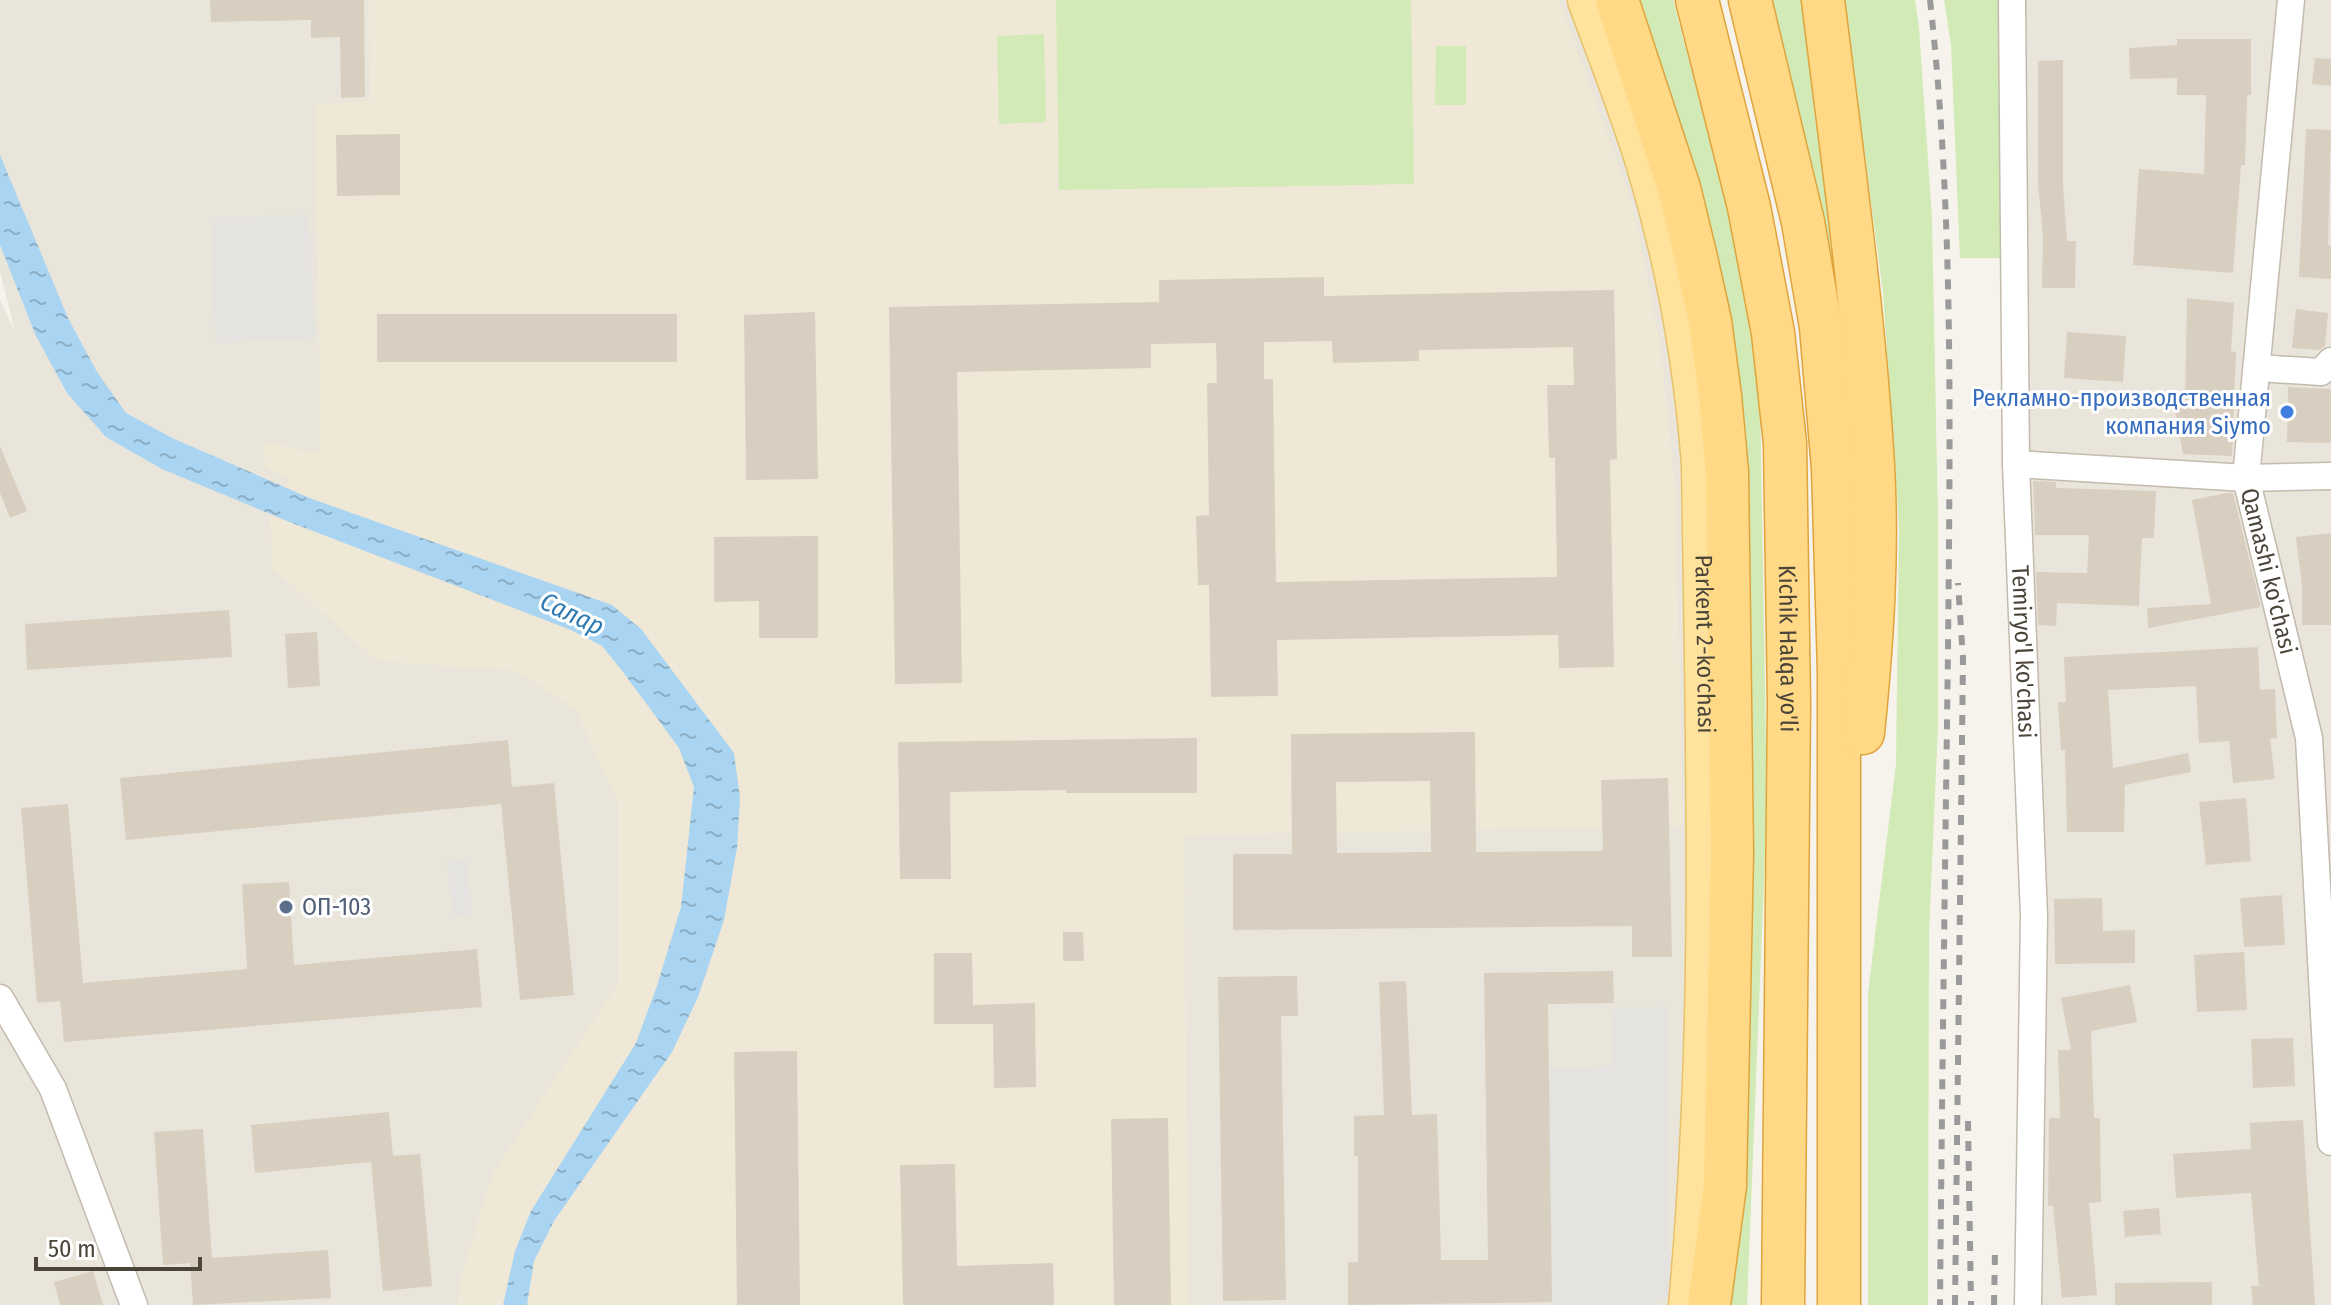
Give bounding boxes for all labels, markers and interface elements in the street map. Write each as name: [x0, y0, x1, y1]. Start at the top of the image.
place label: Рекламно-производственная компания Siymo: [1972, 384, 2271, 440]
marker: Рекламно-производственная компания Siymo: [2278, 403, 2296, 421]
street label: Qamashi ko'chasi: [2235, 485, 2302, 657]
street label: Parkent 2-ko'chasi: [1689, 554, 1720, 734]
street label: Kichik Halqa yo'li: [1773, 565, 1803, 732]
street label: Temiryo'l ko'chasi: [2006, 565, 2041, 739]
water label: Салар: [535, 586, 609, 642]
place label: ОП-103: [302, 893, 371, 921]
marker: ОП-103: [277, 898, 295, 916]
scale bar: [36, 1221, 200, 1271]
text: 50 m: [48, 1235, 96, 1263]

